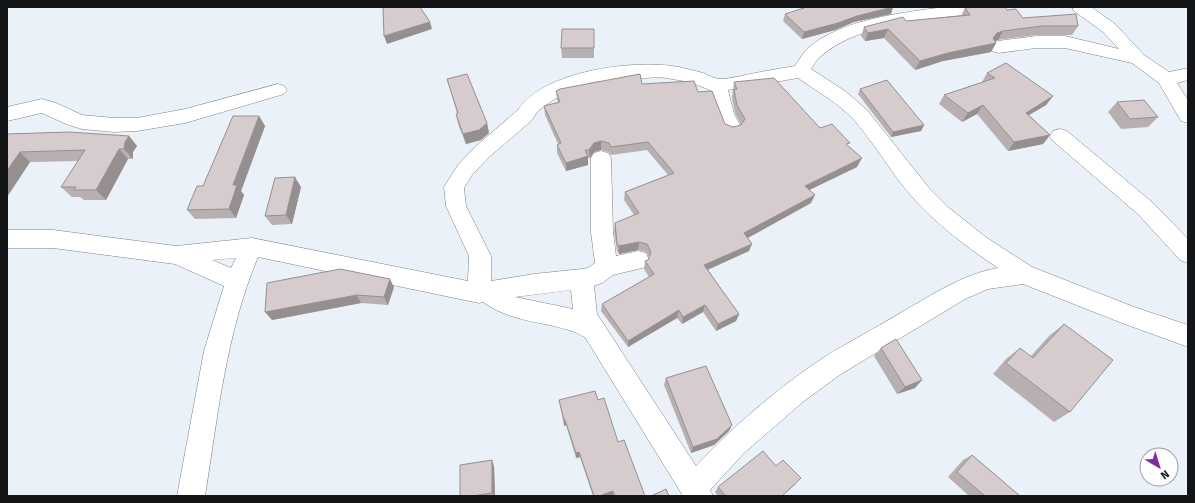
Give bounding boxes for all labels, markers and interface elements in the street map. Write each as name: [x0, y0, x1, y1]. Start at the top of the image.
north arrow: [1139, 447, 1179, 487]
text: N: [1158, 467, 1172, 482]

